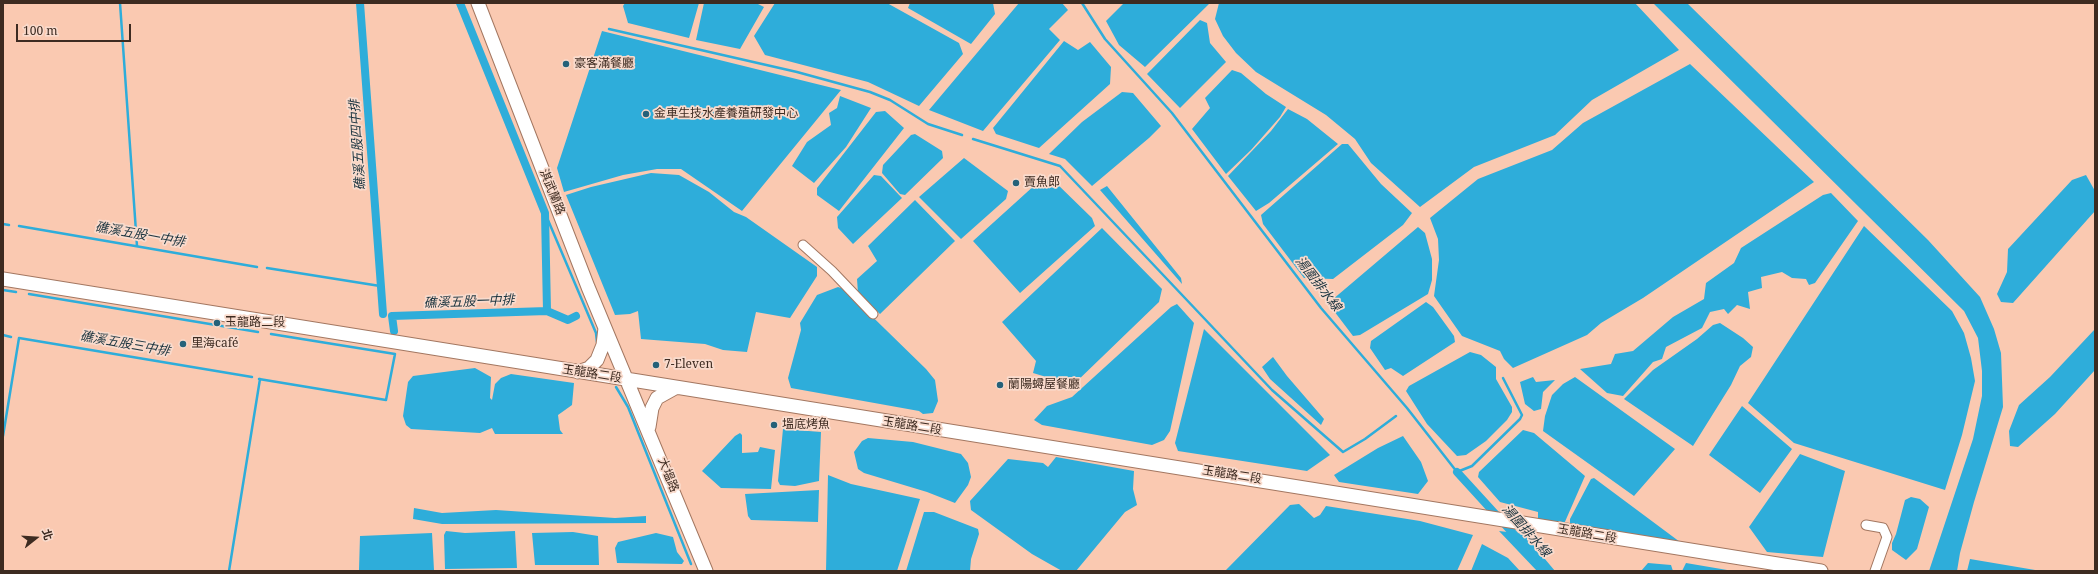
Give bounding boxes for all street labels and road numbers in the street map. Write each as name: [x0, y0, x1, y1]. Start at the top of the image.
street label: 淇武蘭路: [536, 167, 568, 217]
street label: 玉龍路二段: [561, 362, 623, 386]
street label: 玉龍路二段: [881, 414, 943, 438]
street label: 大塭路: [655, 456, 681, 494]
street label: 玉龍路二段: [1201, 463, 1263, 487]
street label: 玉龍路二段: [1556, 522, 1618, 546]

